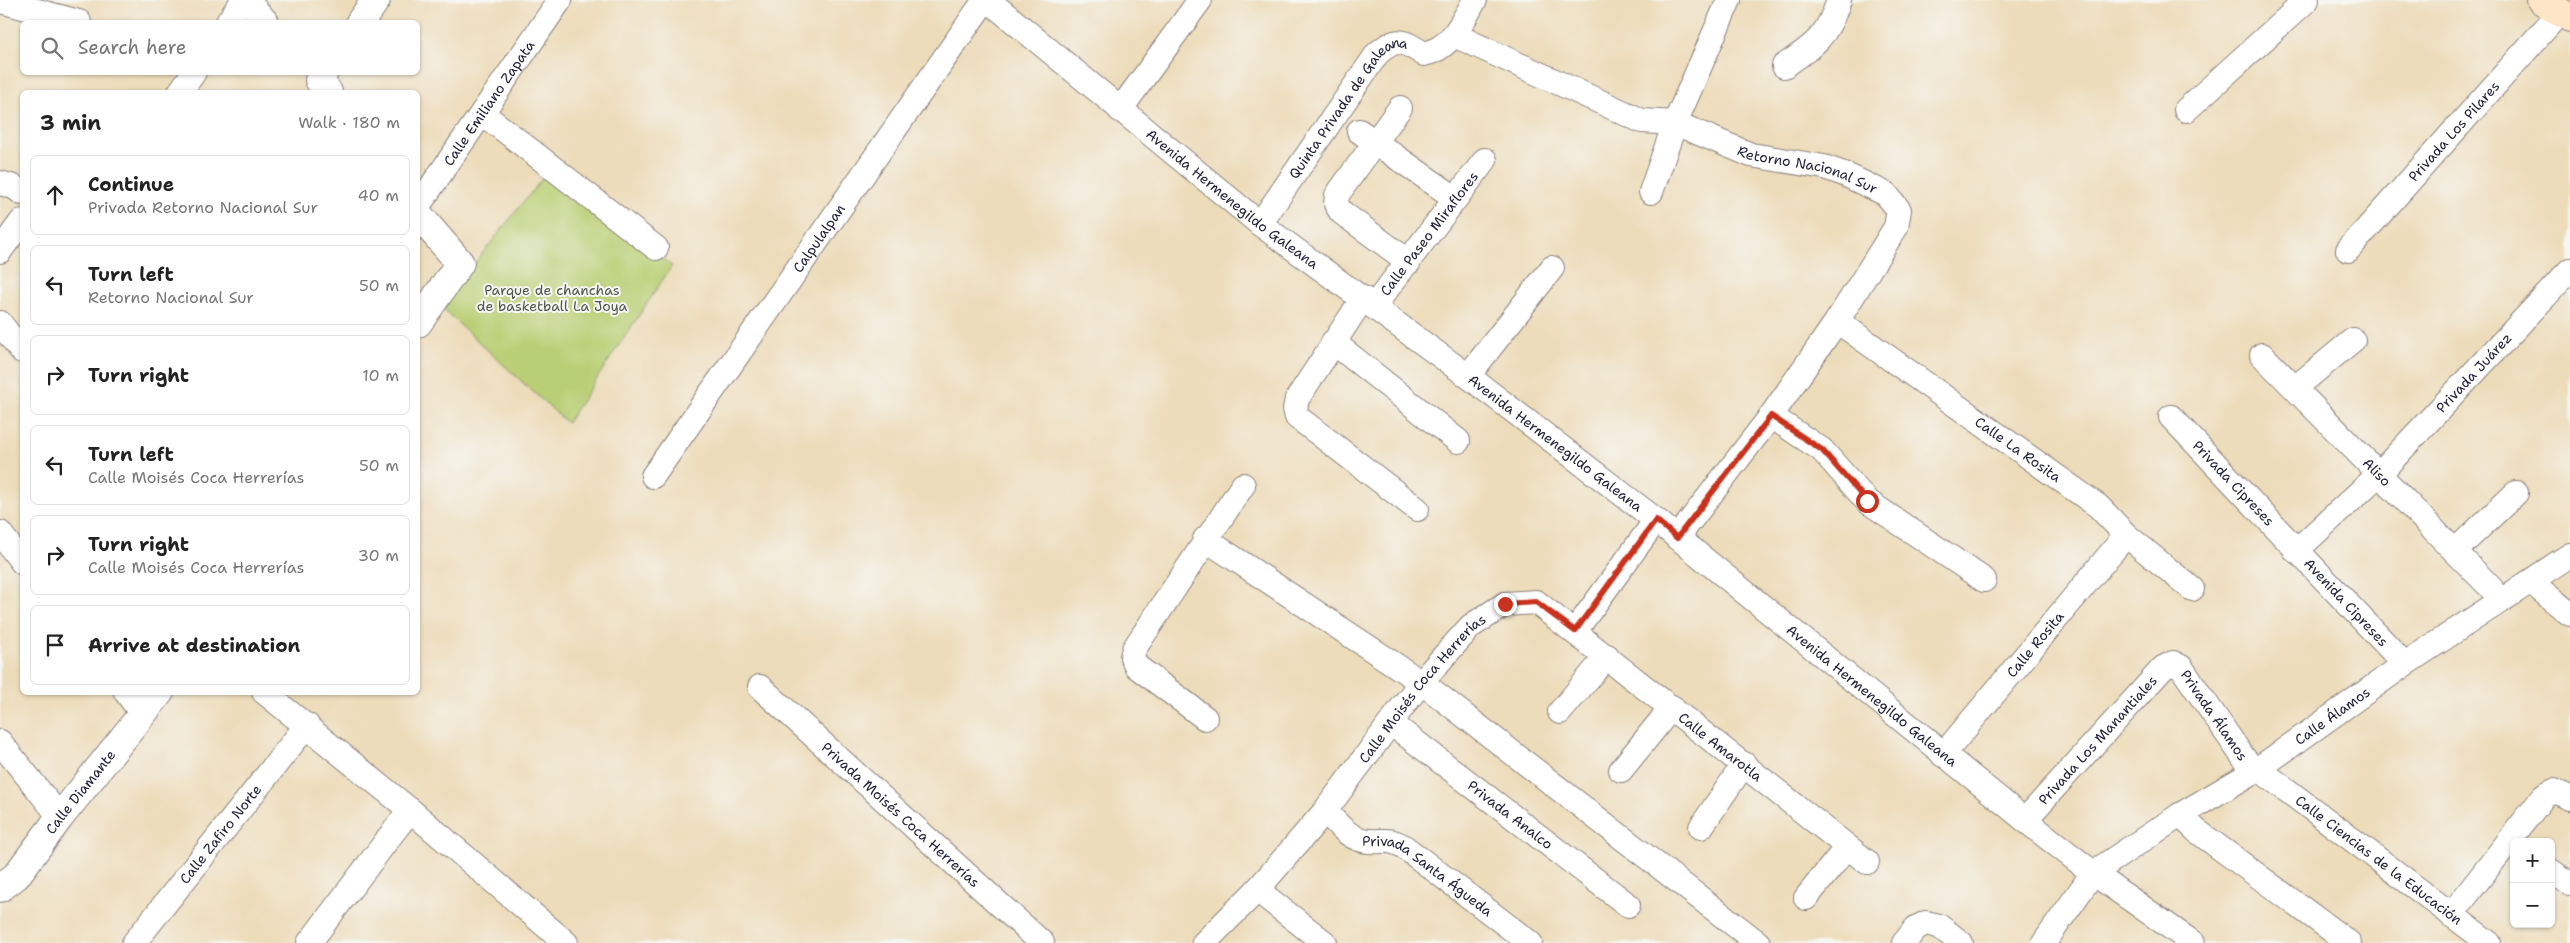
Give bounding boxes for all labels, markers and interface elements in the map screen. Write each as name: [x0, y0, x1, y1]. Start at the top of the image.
search box: [20, 20, 420, 75]
street label: Quinta Privada de Galeana: [1285, 33, 1411, 182]
icon: search: [38, 34, 66, 62]
text: Search here: [78, 35, 187, 60]
street label: Calle Emiliano Zapata: [439, 37, 539, 169]
street label: Privada Los Pilares: [2404, 77, 2503, 185]
text: 3 min: [40, 109, 101, 137]
text: Walk · 180 m: [298, 112, 400, 133]
street label: Avenida Hermenegildo Galeana: [1142, 125, 1322, 273]
street label: Retorno Nacional Sur: [1735, 141, 1881, 198]
street label: Calle Paseo Miraflores: [1376, 168, 1482, 299]
text: Continue: [88, 172, 174, 197]
icon: ahead: [41, 181, 69, 209]
text: 40 m: [357, 185, 399, 206]
text: Privada Retorno Nacional Sur: [88, 197, 318, 218]
street label: Calpulalpan: [789, 200, 849, 276]
text: Turn left: [88, 262, 174, 287]
icon: left: [41, 271, 69, 299]
text: 50 m: [359, 275, 399, 296]
park label: Parque de chanchas de basketball La Joya: [477, 281, 628, 315]
text: Retorno Nacional Sur: [88, 287, 254, 308]
street label: Privada Juárez: [2432, 329, 2516, 416]
icon: right: [41, 361, 69, 389]
text: Turn right: [88, 363, 189, 388]
text: 10 m: [362, 365, 399, 386]
street label: Avenida Hermenegildo Galeana: [1464, 370, 1646, 516]
street label: Calle La Rosita: [1971, 413, 2065, 486]
street label: Privada Cipreses: [2189, 437, 2278, 530]
text: Turn left: [88, 442, 174, 467]
icon: left: [41, 451, 69, 479]
street label: Aliso: [2359, 454, 2395, 490]
text: 50 m: [359, 455, 399, 476]
text: Calle Moisés Coca Herrerías: [88, 467, 305, 488]
route start: [1856, 490, 1879, 513]
text: Turn right: [88, 532, 189, 557]
icon: right: [41, 541, 69, 569]
text: 30 m: [358, 545, 399, 566]
street label: Avenida Cipreses: [2300, 554, 2392, 650]
text: Calle Moisés Coca Herrerías: [88, 557, 305, 578]
route end: [1494, 593, 1517, 616]
street label: Calle Rosita: [2002, 607, 2068, 681]
street label: Calle Moisés Coca Herrerías: [1355, 610, 1489, 767]
street label: Avenida Hermenegildo Galeana: [1783, 621, 1961, 770]
icon: arrive: [41, 631, 69, 659]
text: Arrive at destination: [88, 633, 300, 658]
street label: Privada Álamos: [2177, 666, 2252, 764]
street label: Privada Los Manantiales: [2034, 672, 2161, 808]
street label: Calle Álamos: [2291, 683, 2374, 749]
street label: Calle Amarotla: [1675, 708, 1766, 785]
street label: Privada Moisés Coca Herrerías: [818, 738, 984, 891]
street label: Calle Diamante: [41, 746, 119, 838]
street label: Privada Analco: [1464, 776, 1556, 853]
street label: Calle Zafiro Norte: [175, 781, 265, 887]
street label: Calle Ciencias de la Educación: [2292, 791, 2466, 929]
street label: Privada Santa Águeda: [1361, 831, 1497, 920]
map controls: [2510, 838, 2555, 928]
button: +: [2510, 838, 2555, 883]
button: −: [2510, 883, 2555, 928]

